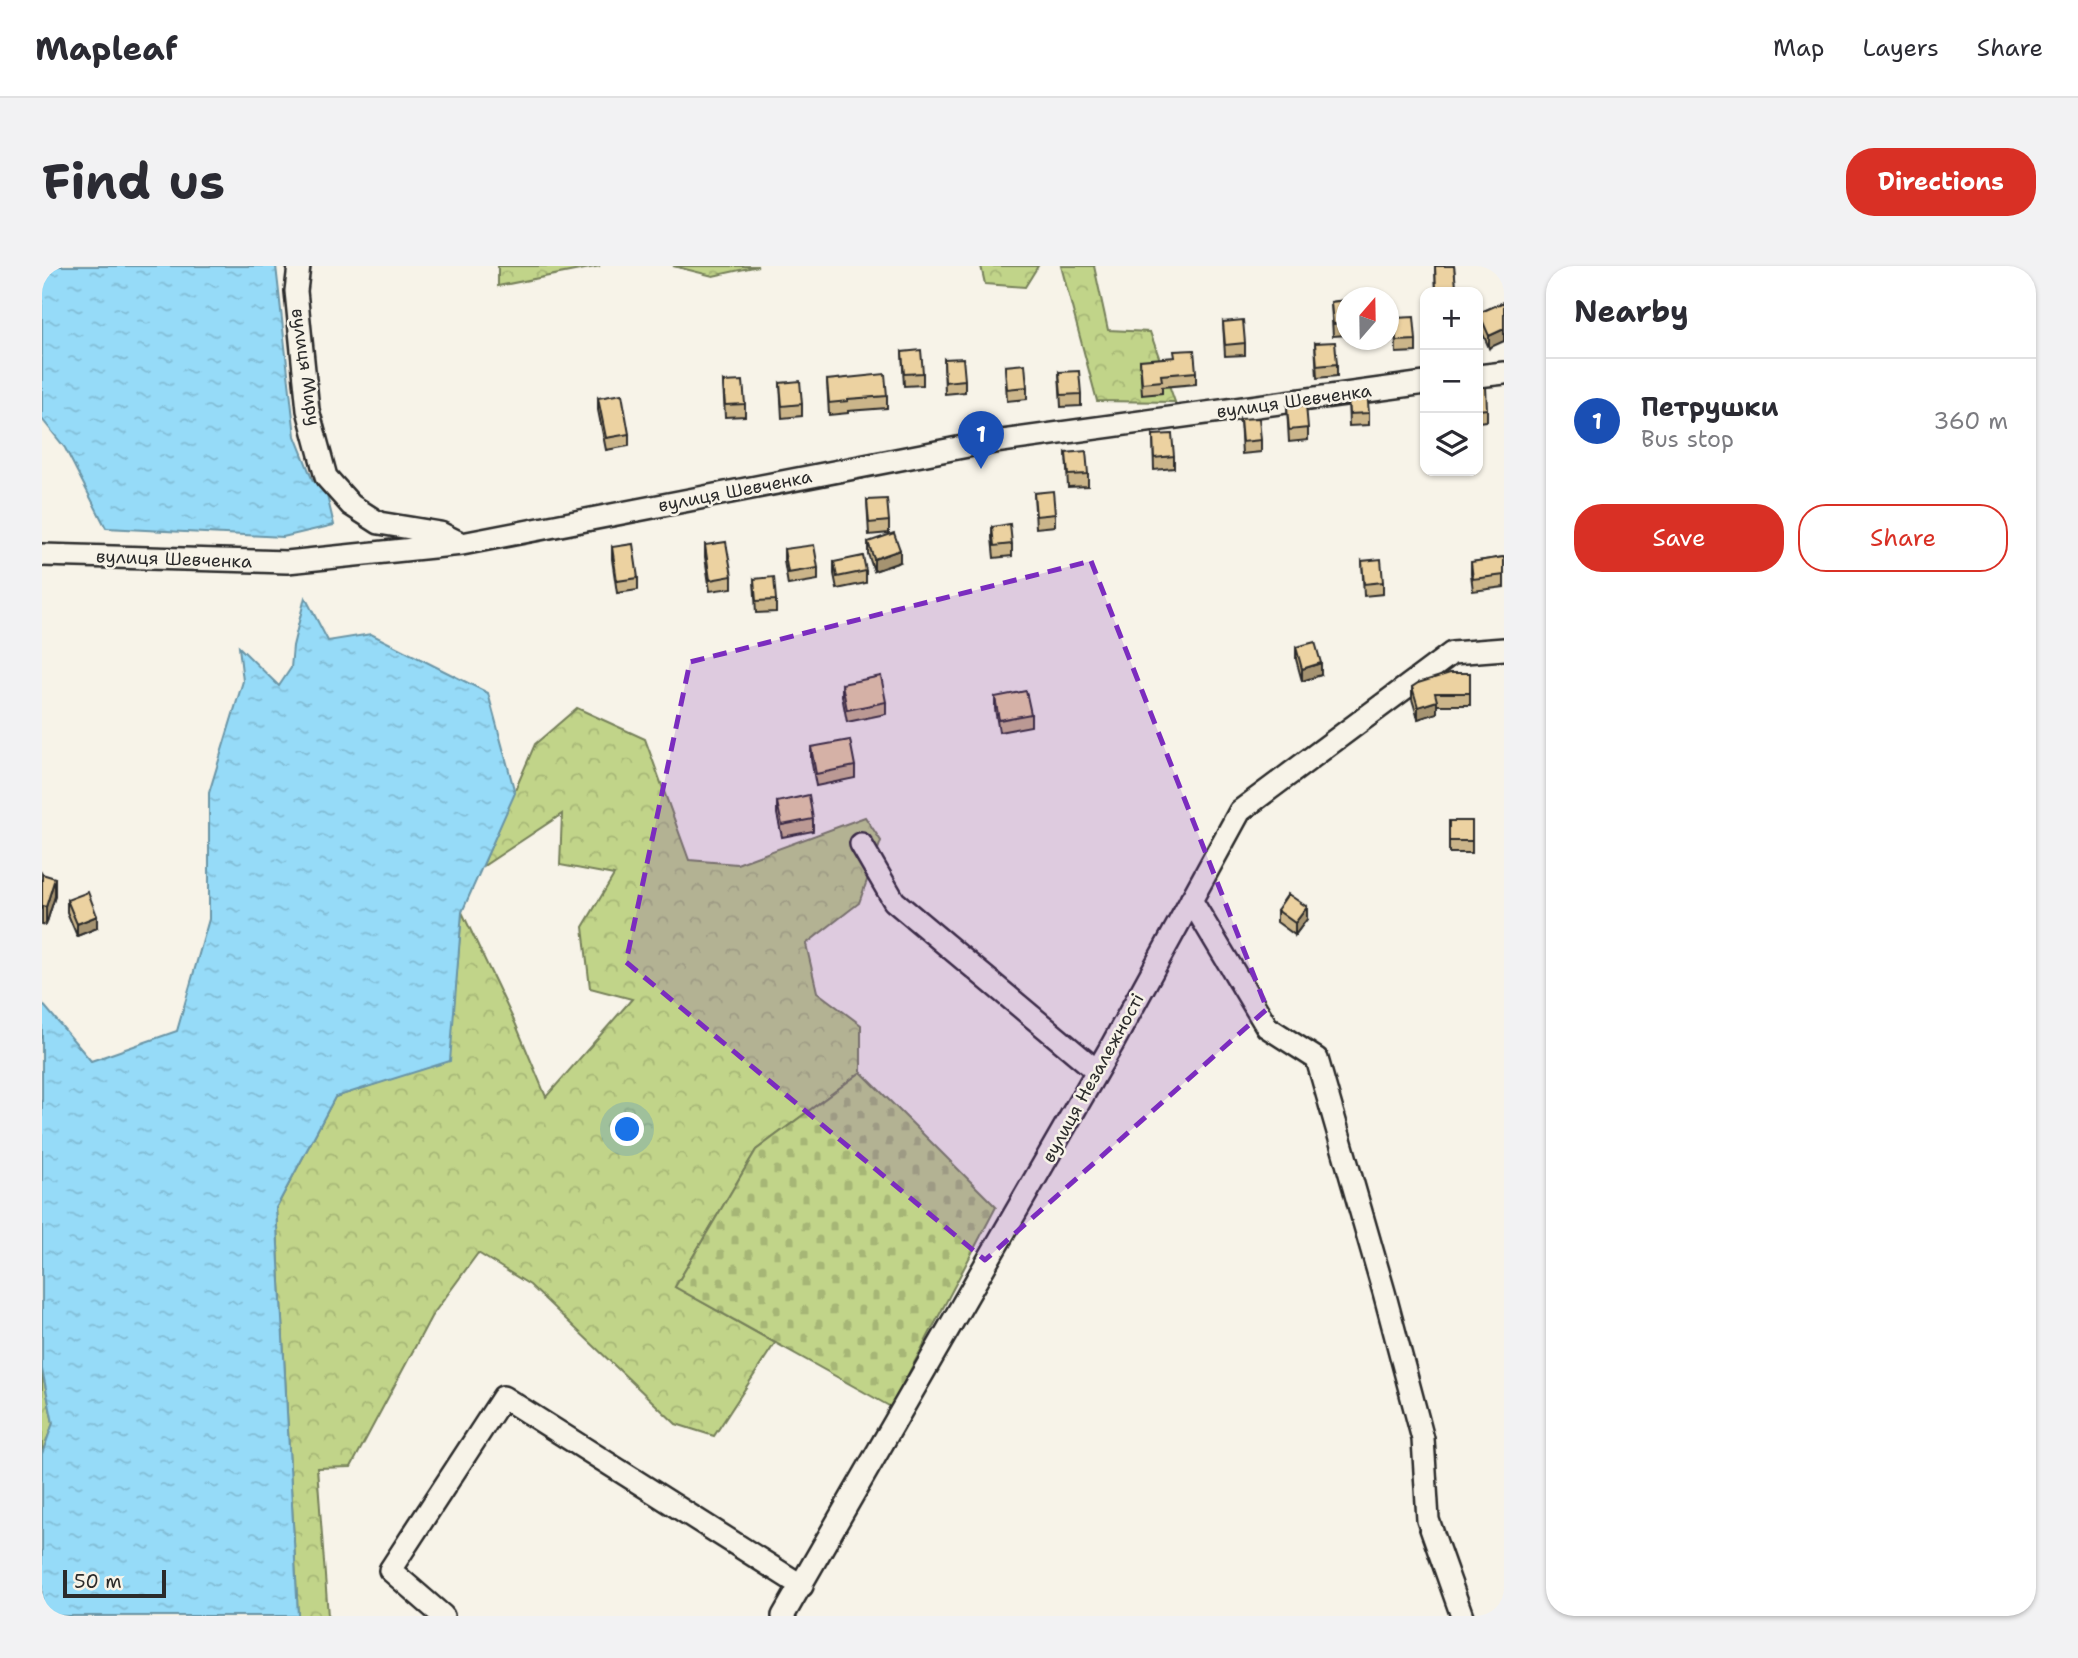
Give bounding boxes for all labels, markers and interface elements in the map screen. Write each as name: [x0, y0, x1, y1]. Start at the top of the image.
text: Mapleaf: [35, 26, 178, 71]
text: Map: [1773, 32, 1824, 64]
text: Layers: [1862, 32, 1939, 64]
text: Share: [1977, 32, 2043, 64]
button: Directions: [1846, 148, 2036, 216]
text: Find us: [42, 149, 225, 215]
north arrow: [1336, 287, 1399, 350]
map controls: [1420, 287, 1483, 476]
button: +: [1420, 287, 1483, 350]
text: Nearby: [1574, 291, 1689, 332]
street label: вулиця Миру: [286, 307, 326, 427]
button: −: [1420, 350, 1483, 413]
street label: вулиця Шевченка: [1215, 378, 1373, 424]
text: Петрушки: [1641, 389, 1778, 424]
text: 1: [1592, 406, 1602, 436]
text: 360 m: [1933, 406, 2008, 436]
pin: 1: [958, 411, 1004, 469]
button: layers: [1420, 413, 1483, 476]
text: Bus stop: [1641, 424, 1734, 454]
street label: вулиця Шевченка: [656, 464, 814, 518]
button: Save: [1574, 504, 1784, 572]
button: Share: [1798, 504, 2008, 572]
street label: вулиця Шевченка: [96, 544, 252, 574]
street label: вулиця Незалежності: [1036, 989, 1150, 1167]
your location: [610, 1112, 644, 1146]
scale bar: [63, 1567, 166, 1599]
text: 50 m: [74, 1569, 122, 1594]

